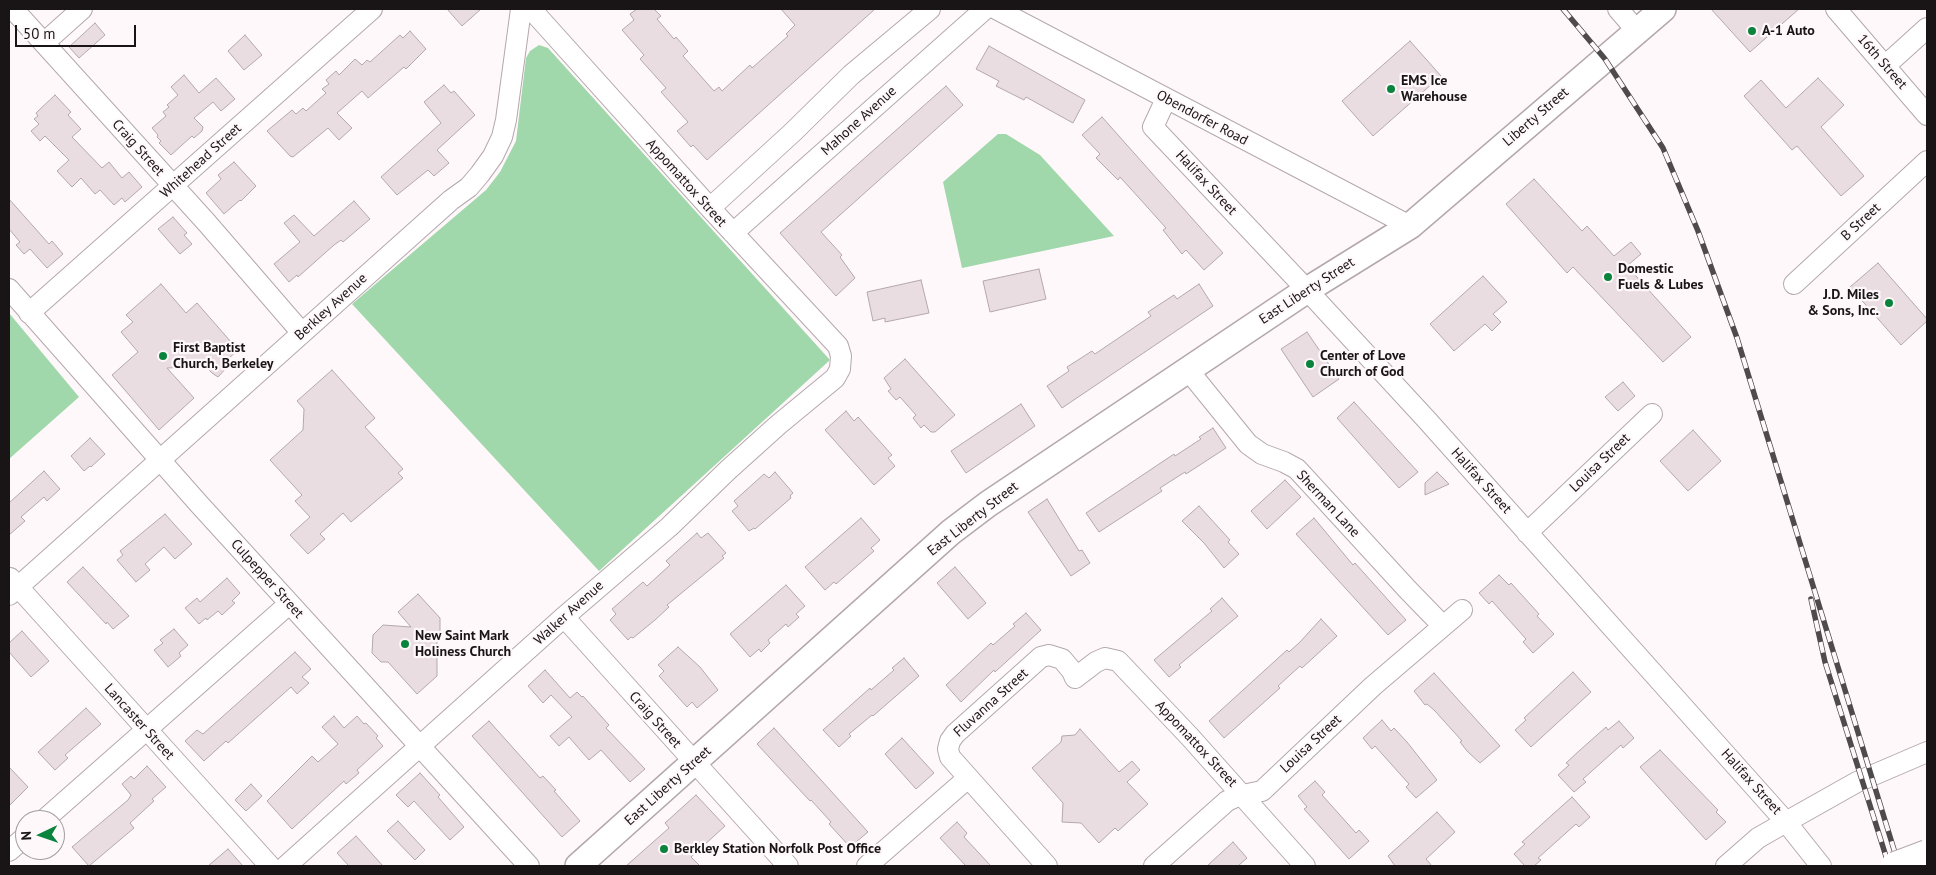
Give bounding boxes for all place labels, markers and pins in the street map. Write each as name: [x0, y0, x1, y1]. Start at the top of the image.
place label: A-1 Auto: [1762, 23, 1815, 39]
marker: A-1 Auto: [1746, 25, 1758, 37]
place label: EMS Ice Warehouse: [1401, 73, 1467, 105]
marker: EMS Ice Warehouse: [1385, 83, 1397, 95]
place label: Domestic Fuels & Lubes: [1618, 261, 1704, 294]
marker: Domestic Fuels & Lubes: [1602, 271, 1614, 283]
place label: J.D. Miles & Sons, Inc.: [1807, 287, 1879, 320]
marker: J.D. Miles & Sons, Inc.: [1883, 297, 1895, 309]
place label: First Baptist Church, Berkeley: [173, 340, 274, 372]
place label: Center of Love Church of God: [1320, 348, 1406, 381]
marker: First Baptist Church, Berkeley: [157, 350, 169, 362]
marker: Center of Love Church of God: [1304, 358, 1316, 370]
place label: New Saint Mark Holiness Church: [415, 628, 511, 660]
marker: New Saint Mark Holiness Church: [399, 638, 411, 650]
place label: Berkley Station Norfolk Post Office: [674, 841, 881, 857]
marker: Berkley Station Norfolk Post Office: [658, 843, 670, 855]

